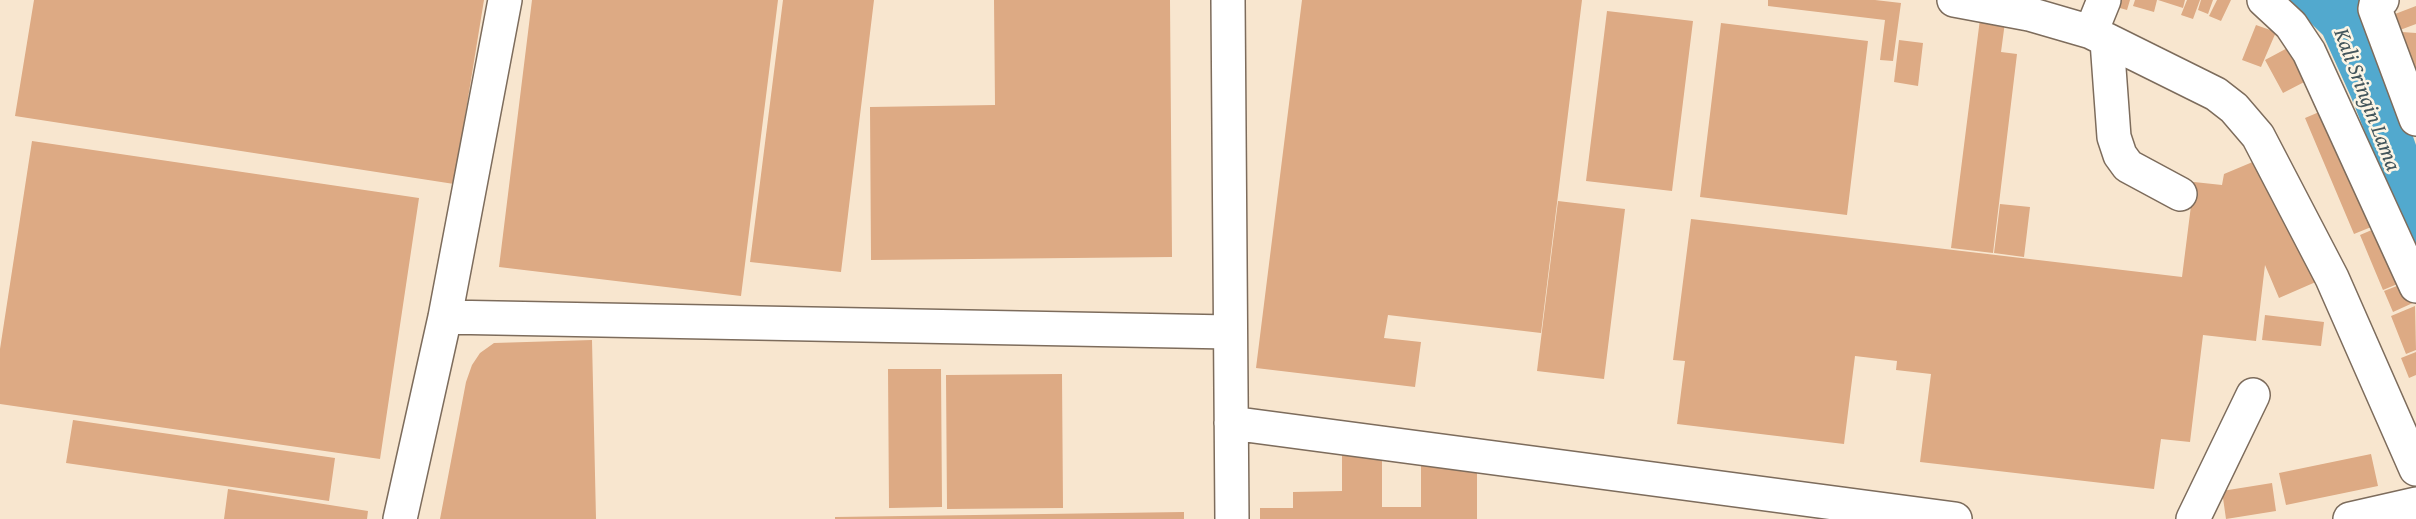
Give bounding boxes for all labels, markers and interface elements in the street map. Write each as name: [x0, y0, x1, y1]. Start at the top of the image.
water label: Kali Sringin Lama: [2327, 25, 2405, 175]

